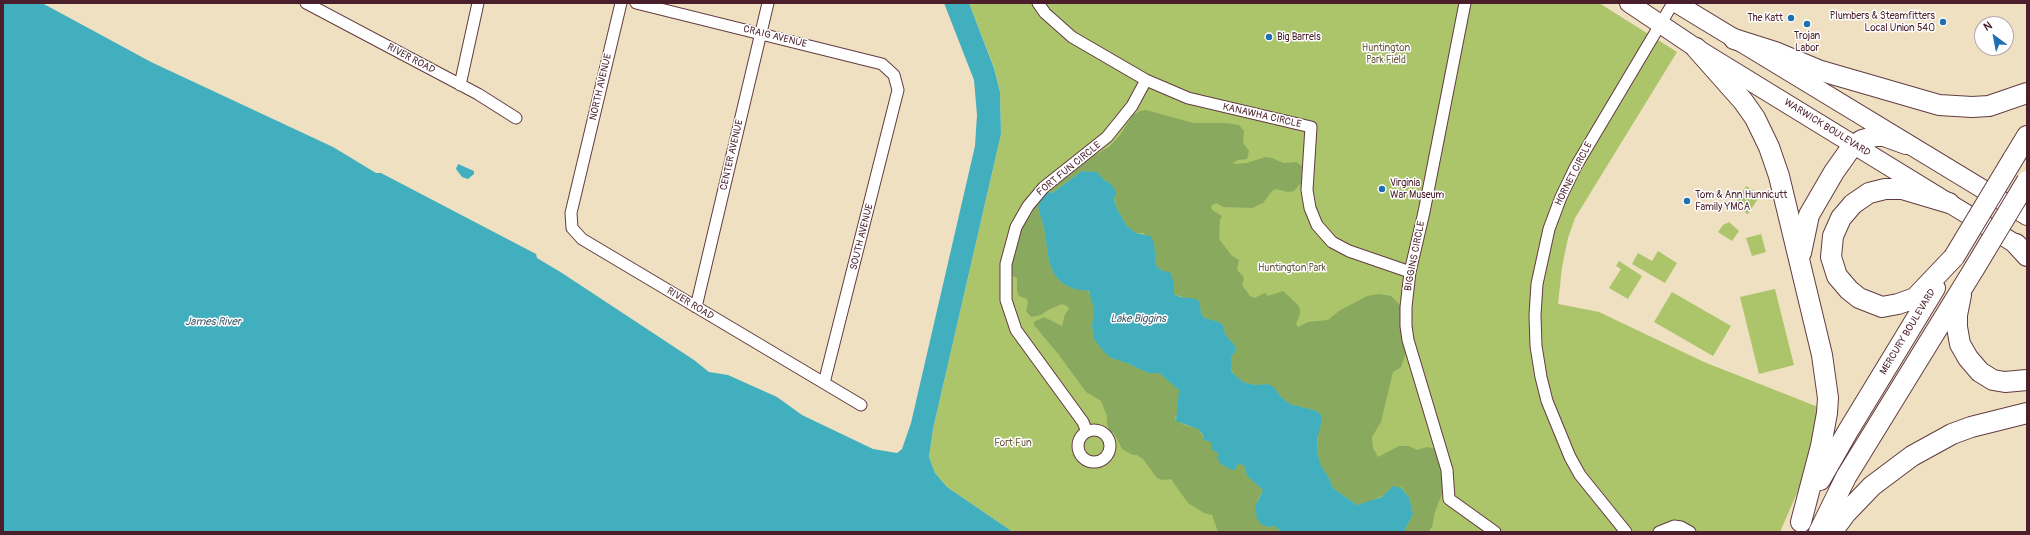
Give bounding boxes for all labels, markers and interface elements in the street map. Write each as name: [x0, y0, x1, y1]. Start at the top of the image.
place label: Plumbers & Steamfitters Local Union 540: [1830, 10, 1935, 34]
place label: The Katt: [1747, 12, 1783, 24]
marker: The Katt: [1786, 13, 1796, 23]
north arrow: [1974, 16, 2014, 56]
marker: Plumbers & Steamfitters Local Union 540: [1938, 17, 1948, 27]
marker: Trojan Labor: [1802, 19, 1812, 29]
text: N: [1981, 19, 1995, 34]
street label: CRAIG AVENUE: [742, 23, 808, 51]
place label: Trojan Labor: [1794, 30, 1820, 54]
place label: Big Barrels: [1277, 31, 1321, 43]
marker: Big Barrels: [1264, 32, 1274, 42]
street label: RIVER ROAD: [385, 41, 437, 77]
park label: Huntington Park Field: [1362, 42, 1410, 66]
street label: NORTH AVENUE: [587, 52, 615, 122]
street label: WARWICK BOULEVARD: [1782, 97, 1872, 159]
street label: KANAWHA CIRCLE: [1221, 101, 1303, 131]
street label: CENTER AVENUE: [718, 118, 746, 192]
street label: FORT FUN CIRCLE: [1034, 139, 1104, 199]
street label: HORNET CIRCLE: [1553, 140, 1595, 208]
place label: Virginia War Museum: [1390, 177, 1444, 200]
marker: Virginia War Museum: [1377, 184, 1387, 194]
place label: Tom & Ann Hunnicutt Family YMCA: [1695, 189, 1787, 212]
marker: Tom & Ann Hunnicutt Family YMCA: [1682, 196, 1692, 206]
street label: SOUTH AVENUE: [848, 203, 876, 271]
street label: BIGGINS CIRCLE: [1402, 220, 1428, 292]
park label: Huntington Park: [1258, 262, 1326, 274]
street label: RIVER ROAD: [664, 285, 716, 323]
street label: MERCURY BOULEVARD: [1878, 287, 1938, 377]
water label: Lake Biggins: [1110, 312, 1166, 326]
water label: James River: [185, 315, 241, 329]
park label: Fort Fun: [994, 437, 1032, 449]

